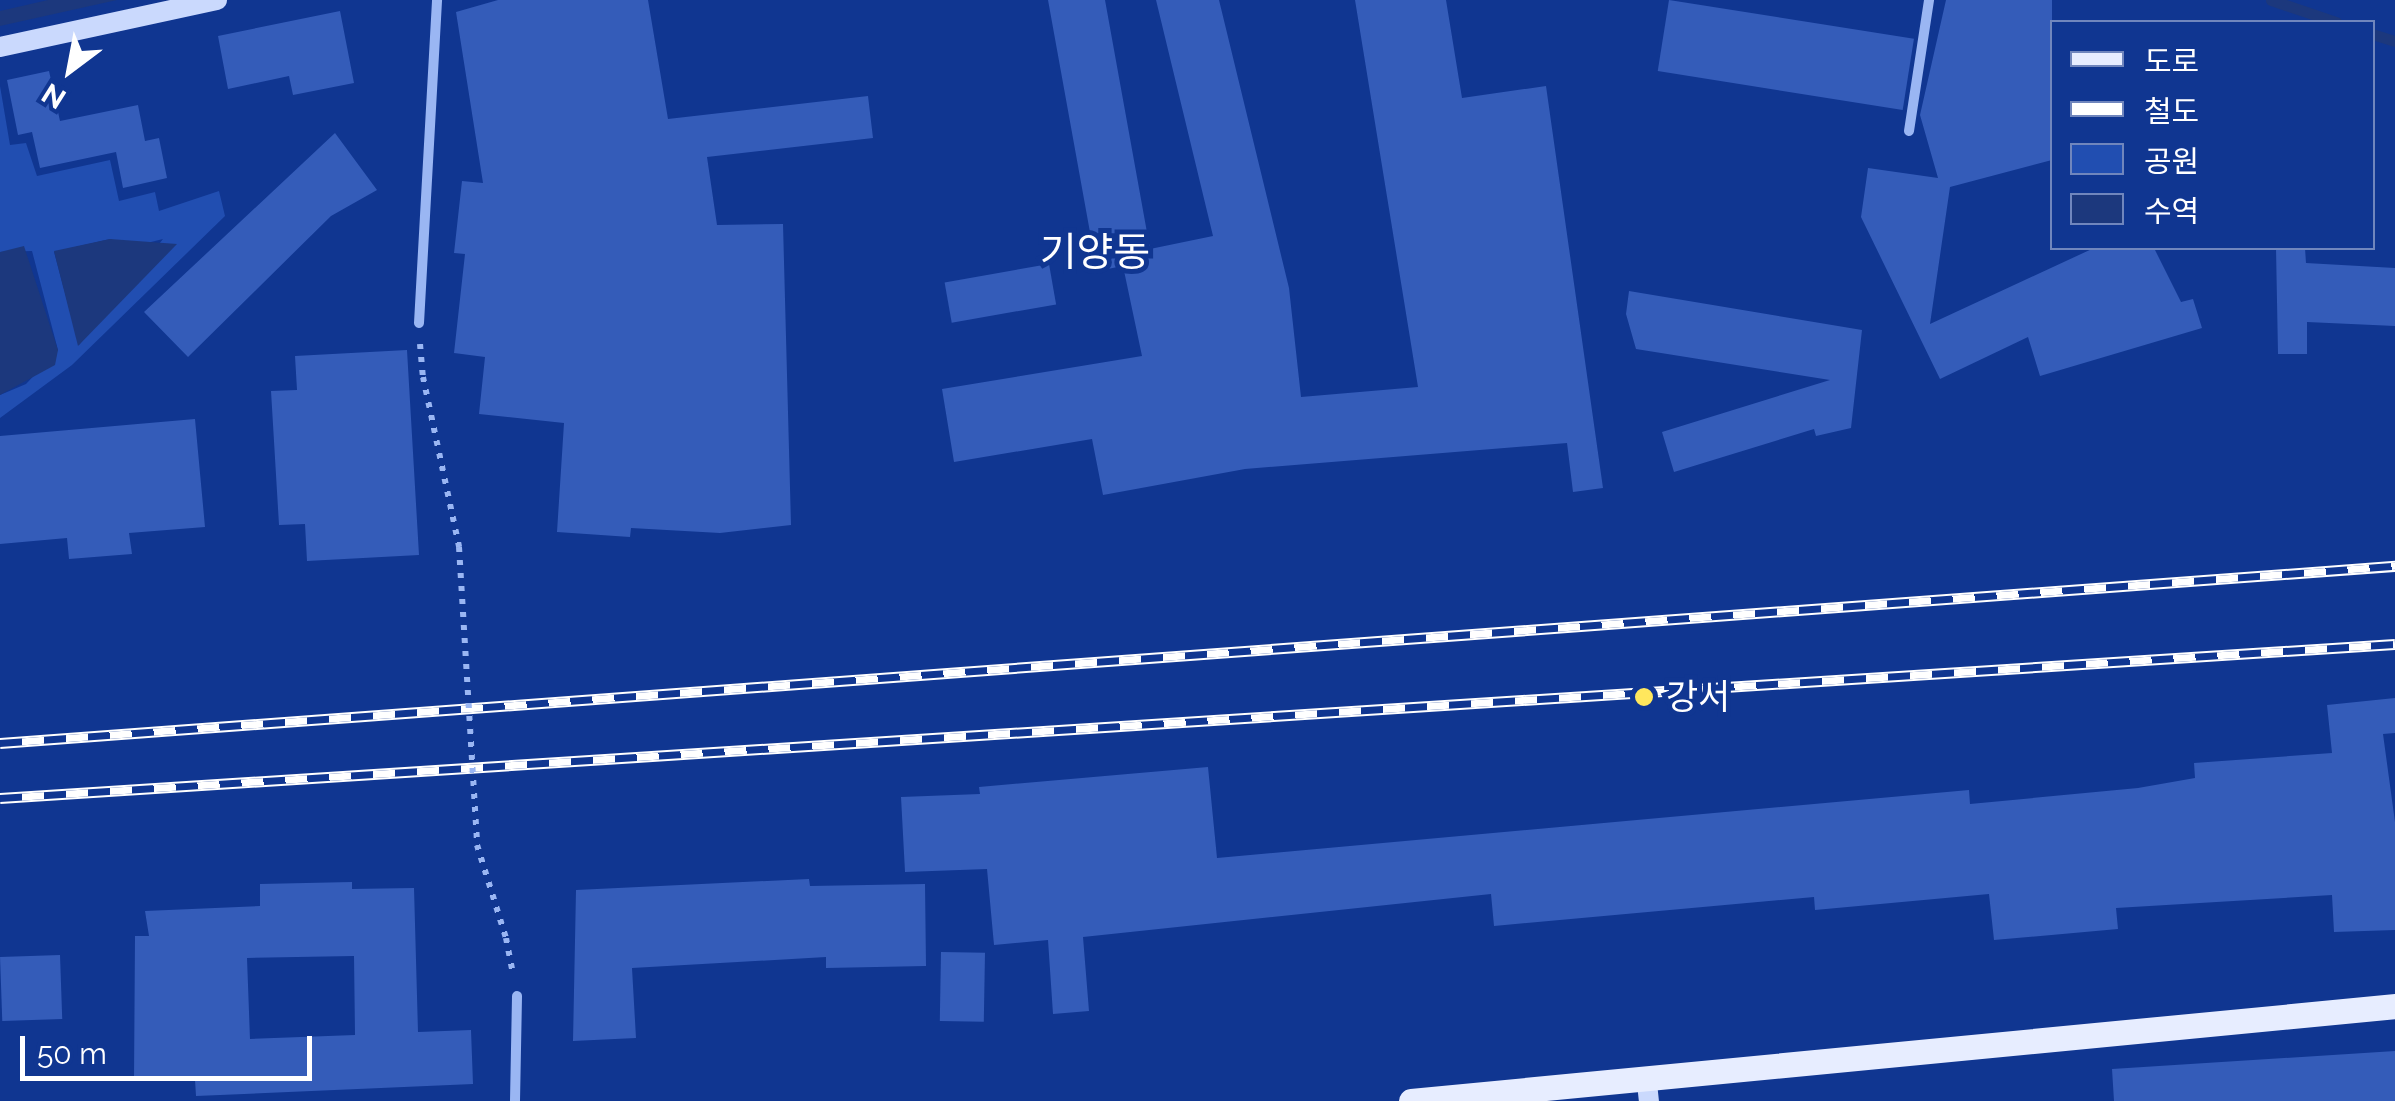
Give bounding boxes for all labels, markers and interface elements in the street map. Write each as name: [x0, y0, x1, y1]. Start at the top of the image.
north arrow: [20, 20, 120, 120]
legend: [2050, 20, 2375, 250]
text: 도로: [2144, 44, 2199, 79]
text: N: [36, 76, 72, 116]
text: 철도: [2144, 94, 2199, 129]
text: 공원: [2144, 144, 2199, 179]
text: 수역: [2144, 194, 2199, 229]
district label: 기양동: [1040, 228, 1150, 276]
place label: 강서: [1666, 676, 1730, 718]
marker: 강서: [1631, 684, 1657, 710]
scale bar: [25, 1016, 318, 1078]
text: 50 m: [37, 1036, 107, 1071]

